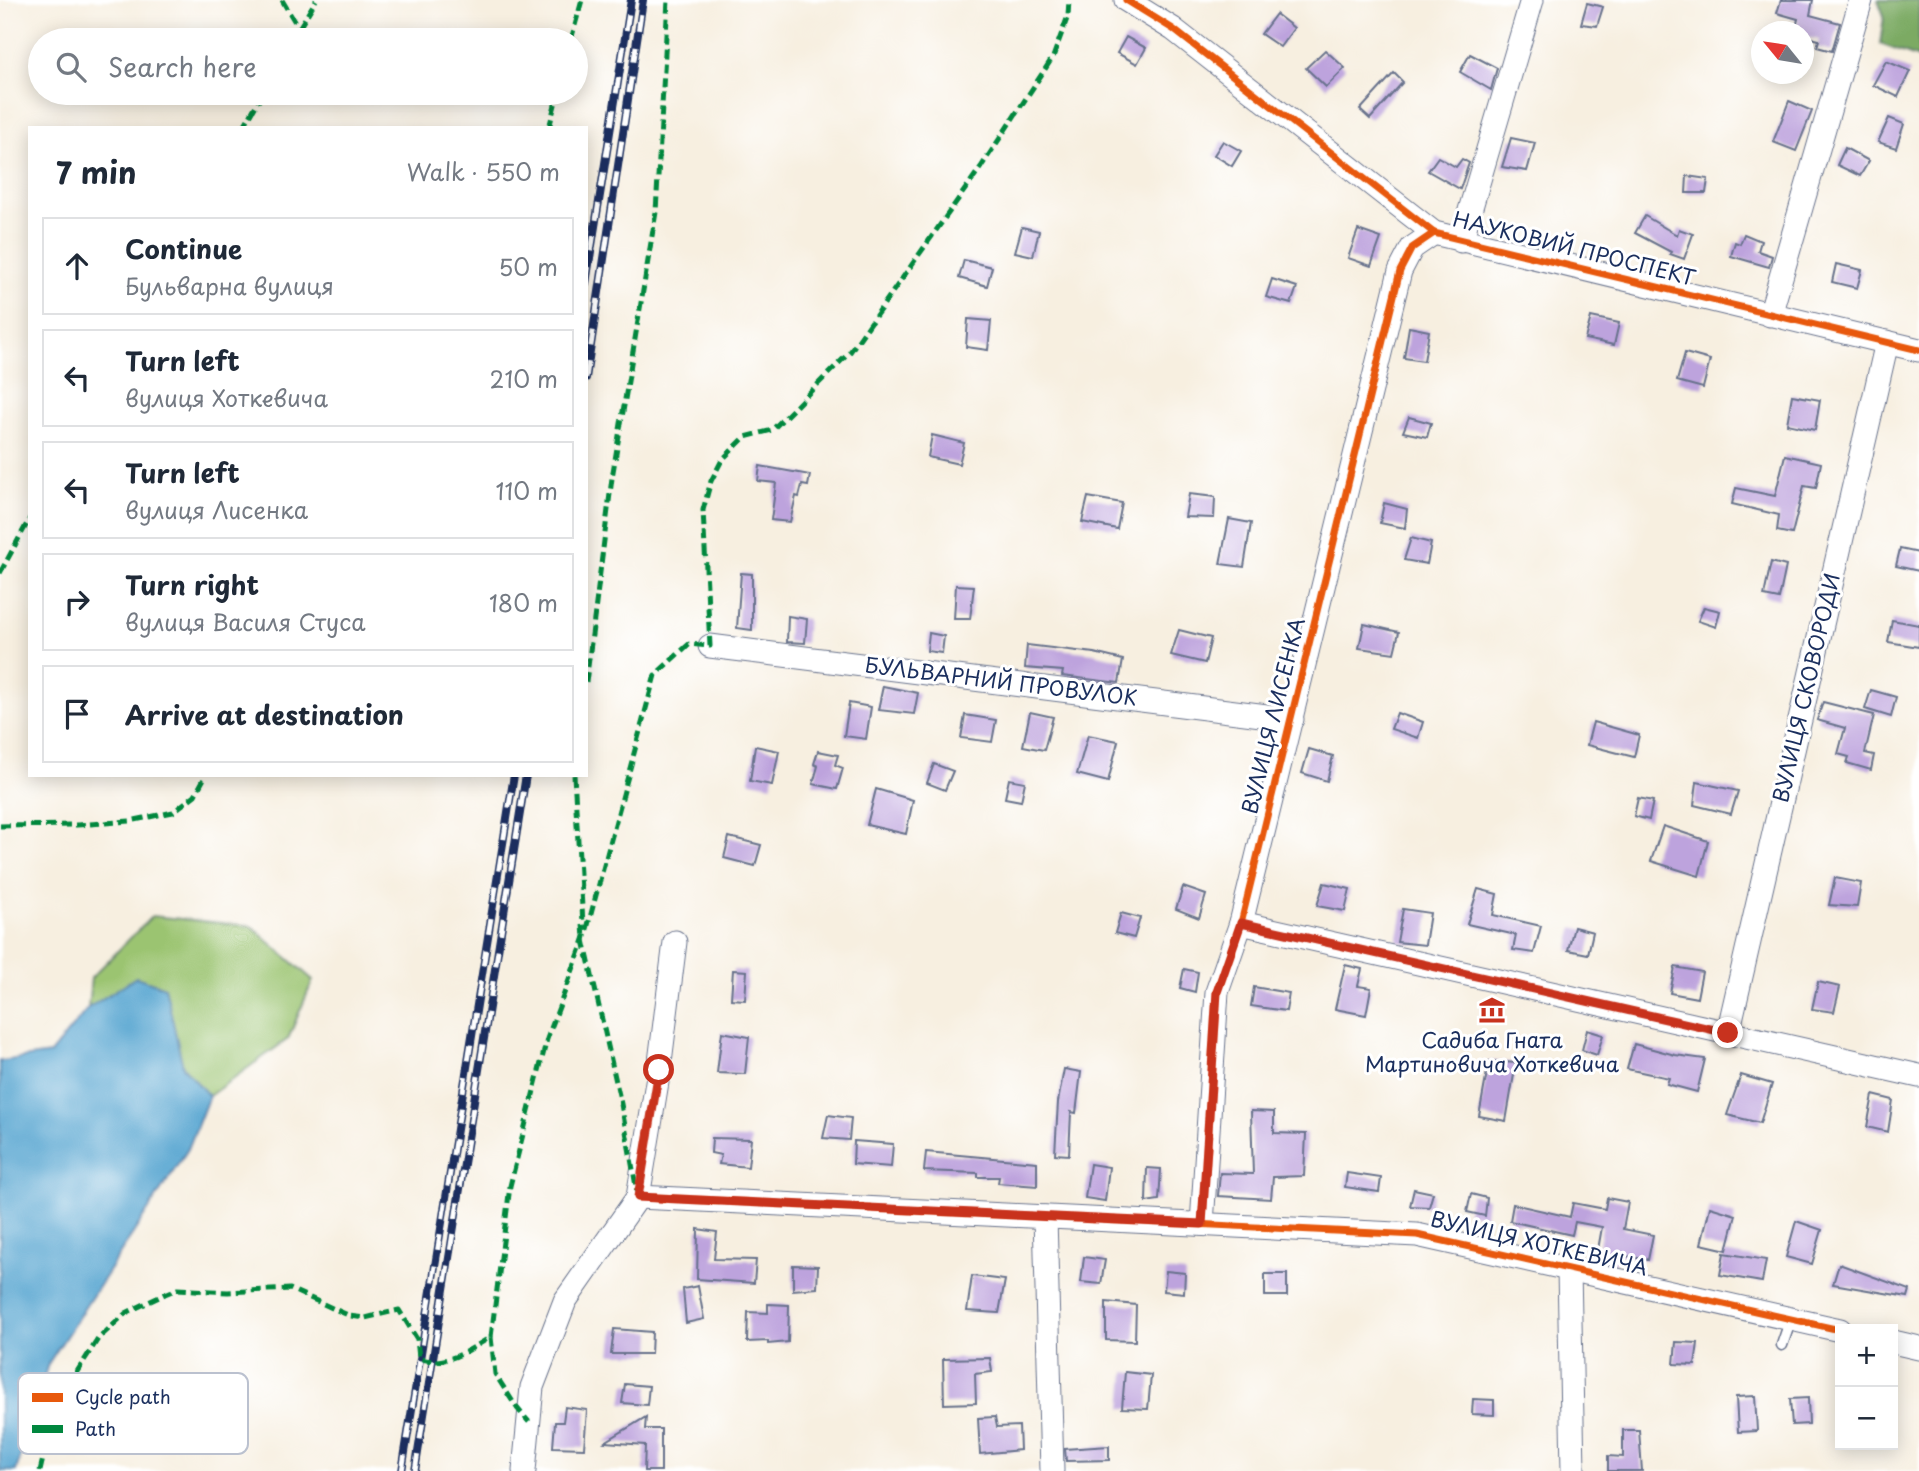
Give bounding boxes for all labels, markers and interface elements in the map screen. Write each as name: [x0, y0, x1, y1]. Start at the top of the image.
north arrow: [1751, 21, 1814, 84]
search box: [28, 28, 588, 105]
text: Search here: [108, 47, 257, 86]
icon: search: [52, 48, 90, 86]
text: 7 min: [56, 149, 137, 194]
text: Walk · 550 m: [407, 154, 560, 189]
street label: НАУКОВИЙ ПРОСПЕКТ: [1450, 201, 1700, 293]
text: Continue: [125, 229, 242, 268]
icon: ahead: [58, 247, 96, 285]
text: 50 m: [498, 249, 558, 284]
text: Бульварна вулиця: [125, 268, 334, 303]
text: Turn left: [125, 341, 240, 380]
icon: left: [58, 359, 96, 397]
text: 210 m: [490, 361, 558, 396]
text: вулиця Хоткевича: [125, 380, 328, 415]
text: Turn left: [125, 453, 240, 492]
icon: left: [58, 471, 96, 509]
text: 110 m: [496, 473, 558, 508]
text: вулиця Лисенка: [125, 492, 308, 527]
text: Turn right: [125, 565, 259, 604]
street label: ВУЛИЦЯ СКОВОРОДИ: [1763, 570, 1847, 805]
icon: right: [58, 583, 96, 621]
text: 180 m: [489, 585, 558, 620]
text: вулиця Василя Стуса: [125, 604, 366, 639]
street label: ВУЛИЦЯ ЛИСЕНКА: [1232, 614, 1312, 817]
street label: БУЛЬВАРНИЙ ПРОВУЛОК: [864, 647, 1139, 713]
icon: arrive: [58, 695, 96, 733]
text: Arrive at destination: [125, 695, 404, 734]
museum icon: Садиба Гната Мартиновича Хоткевича: [1477, 995, 1507, 1025]
route end: [1712, 1017, 1743, 1048]
place label: Садиба Гната Мартиновича Хоткевича: [1365, 1023, 1620, 1079]
route start: [643, 1054, 674, 1085]
street label: ВУЛИЦЯ ХОТКЕВИЧА: [1428, 1201, 1651, 1283]
map controls: [1835, 1324, 1898, 1450]
button: +: [1835, 1324, 1898, 1387]
legend: [18, 1373, 248, 1454]
text: Cycle path: [75, 1382, 171, 1410]
button: −: [1835, 1387, 1898, 1450]
text: Path: [75, 1414, 116, 1442]

